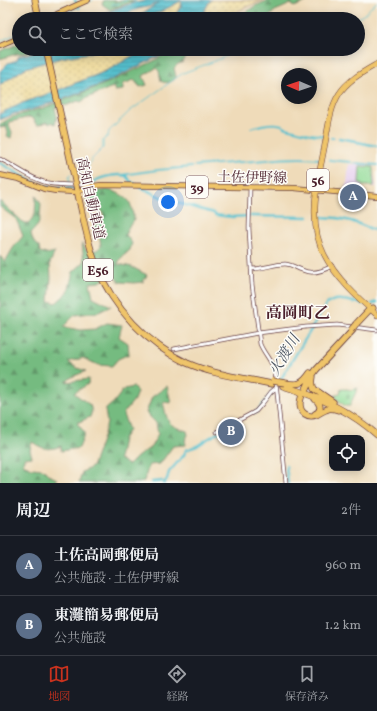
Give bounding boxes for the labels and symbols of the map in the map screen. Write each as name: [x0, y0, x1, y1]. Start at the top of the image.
north arrow: [281, 68, 317, 104]
street label: 高知自動車道: [71, 155, 108, 241]
street label: 土佐伊野線: [217, 168, 287, 189]
road number: 56: [307, 169, 329, 191]
road number: 39: [186, 176, 208, 198]
pin: A: [340, 182, 366, 212]
your location: [158, 192, 178, 212]
road number: E56: [83, 259, 113, 281]
district label: 高岡町乙: [266, 303, 330, 325]
water label: 火渡川: [265, 329, 307, 380]
pin: B: [218, 417, 244, 447]

